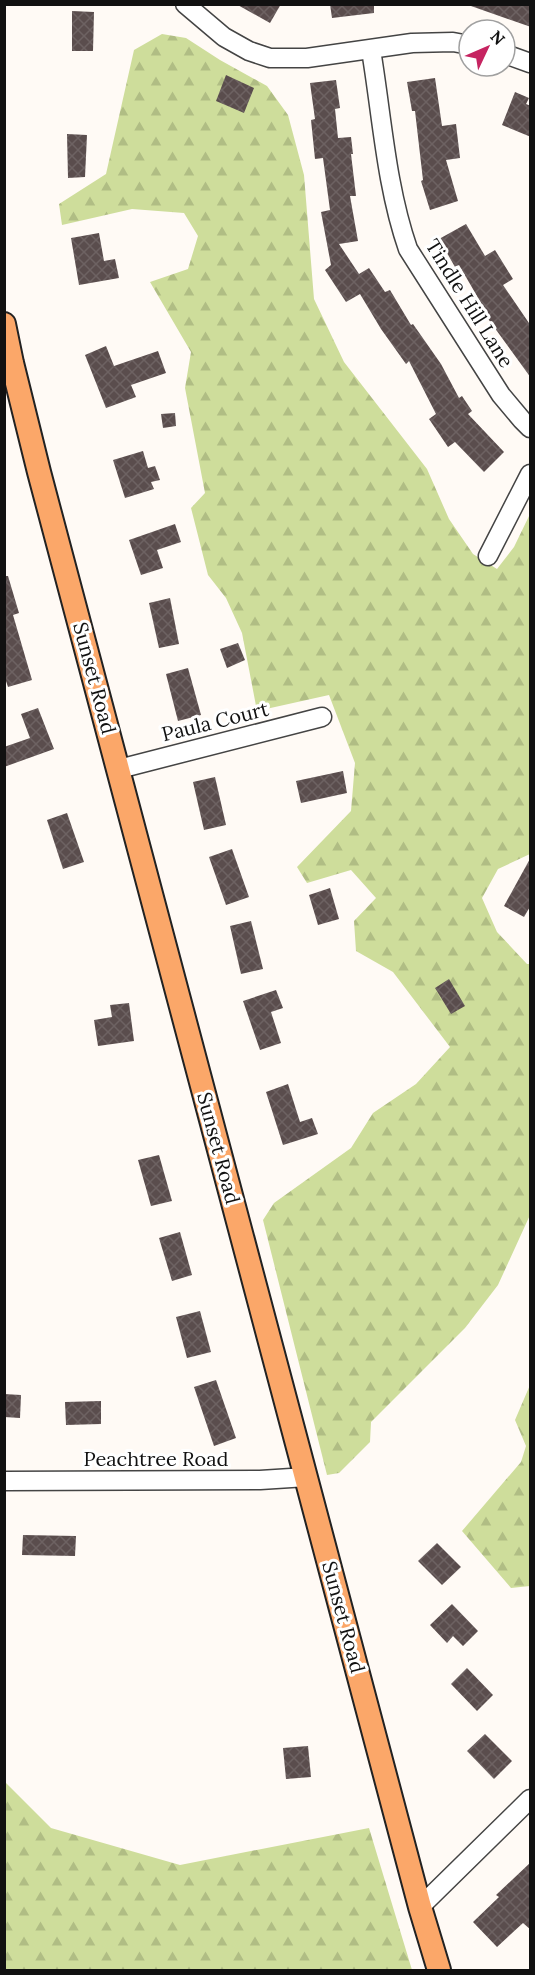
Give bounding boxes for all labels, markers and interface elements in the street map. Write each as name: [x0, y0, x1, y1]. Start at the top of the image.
north arrow: [457, 18, 517, 78]
text: N: [486, 26, 509, 49]
street label: Tindle Hill Lane: [421, 234, 520, 372]
street label: Sunset Road: [68, 619, 122, 737]
street label: Paula Court: [159, 696, 271, 746]
street label: Sunset Road: [192, 1089, 246, 1207]
street label: Peachtree Road: [84, 1446, 229, 1471]
street label: Sunset Road: [317, 1558, 371, 1676]

